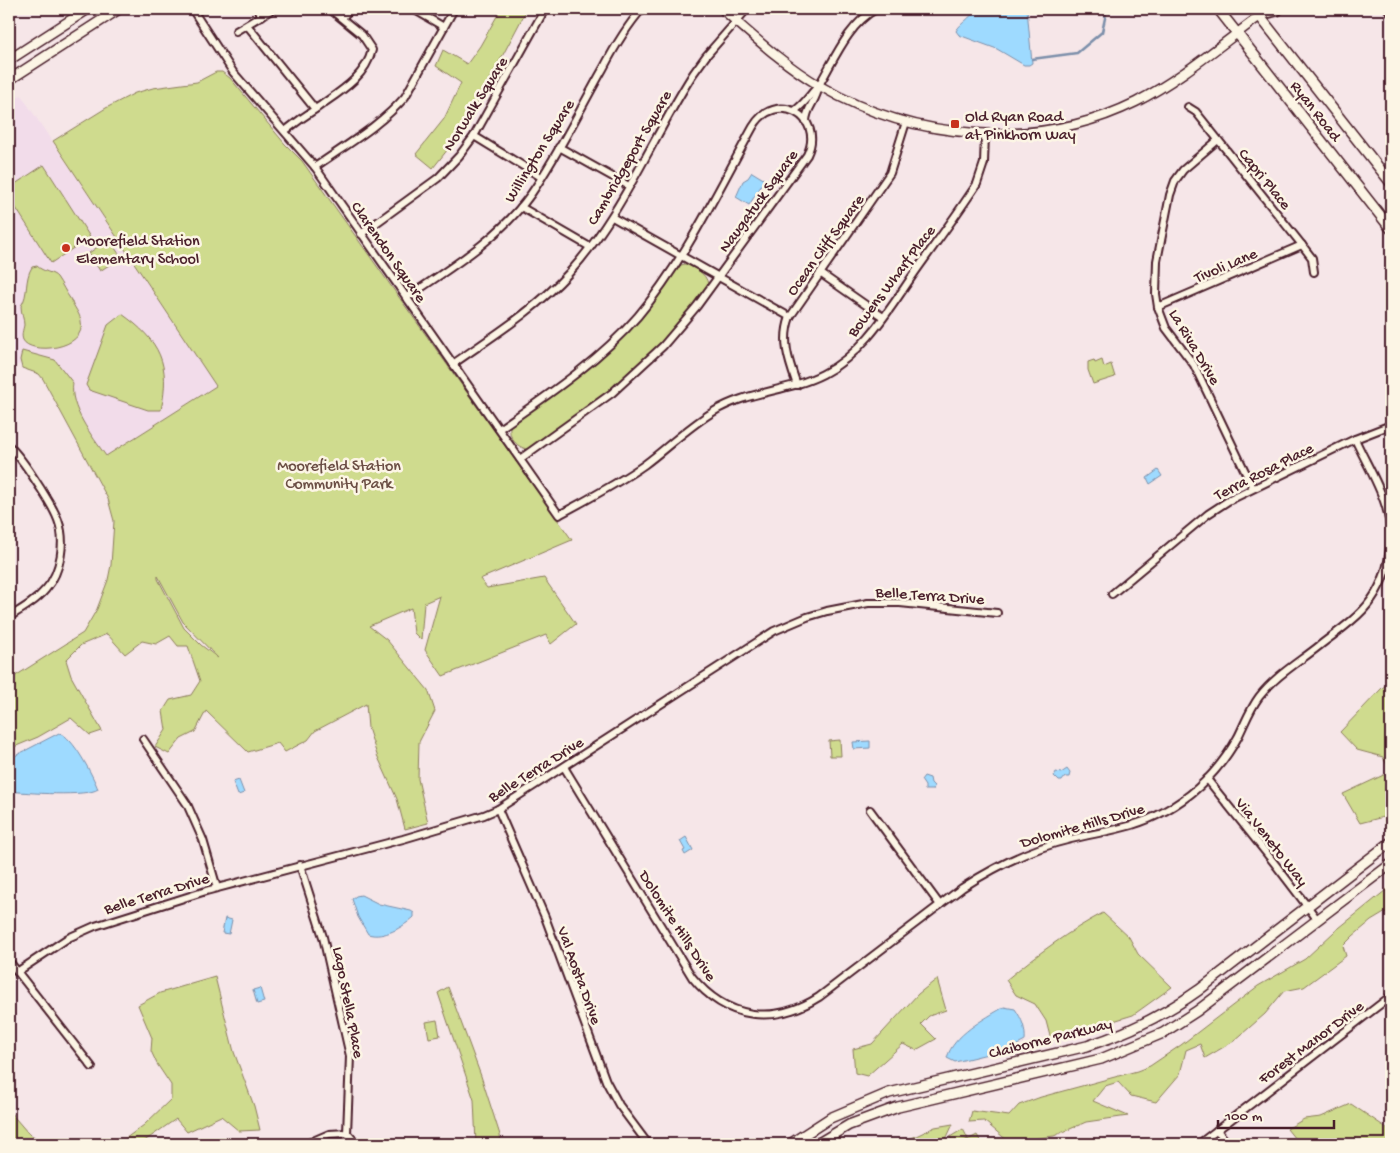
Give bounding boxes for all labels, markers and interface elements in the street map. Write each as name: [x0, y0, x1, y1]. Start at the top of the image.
street label: Norwalk Square: [440, 54, 514, 155]
street label: Ryan Road: [1285, 78, 1345, 147]
street label: Cambridgeport Square: [585, 87, 678, 230]
street label: Willington Square: [502, 96, 581, 207]
place label: Old Ryan Road at Pinkhorn Way: [965, 109, 1076, 146]
marker: Old Ryan Road at Pinkhorn Way: [949, 118, 961, 130]
street label: Naugatuck Square: [716, 146, 804, 257]
street label: Capri Place: [1233, 146, 1294, 215]
street label: Ocean Cliff Square: [784, 191, 870, 300]
street label: Clarendon Square: [345, 199, 429, 308]
street label: Bowens Wharf Place: [844, 222, 941, 342]
place label: Moorefield Station Elementary School: [76, 233, 200, 270]
marker: Moorefield Station Elementary School: [60, 242, 72, 254]
street label: Tivoli Lane: [1191, 245, 1261, 289]
street label: La Riva Drive: [1163, 306, 1223, 390]
street label: Terra Rosa Place: [1211, 440, 1318, 507]
park label: Moorefield Station Community Park: [277, 458, 401, 495]
street label: Belle Terra Drive: [874, 584, 985, 611]
street label: Belle Terra Drive: [485, 734, 589, 808]
street label: Via Veneto Way: [1229, 794, 1311, 891]
street label: Dolomite Hills Drive: [1018, 800, 1148, 854]
street label: Dolomite Hills Drive: [633, 867, 719, 986]
street label: Belle Terra Drive: [101, 870, 213, 921]
street label: Val Aosta Drive: [551, 924, 604, 1028]
street label: Lago Stella Place: [326, 945, 367, 1061]
street label: Forest Manor Drive: [1255, 998, 1369, 1090]
street label: Claiborne Parkway: [987, 1016, 1115, 1065]
scale bar: [1218, 1098, 1334, 1130]
text: 100 m: [1224, 1108, 1263, 1126]

